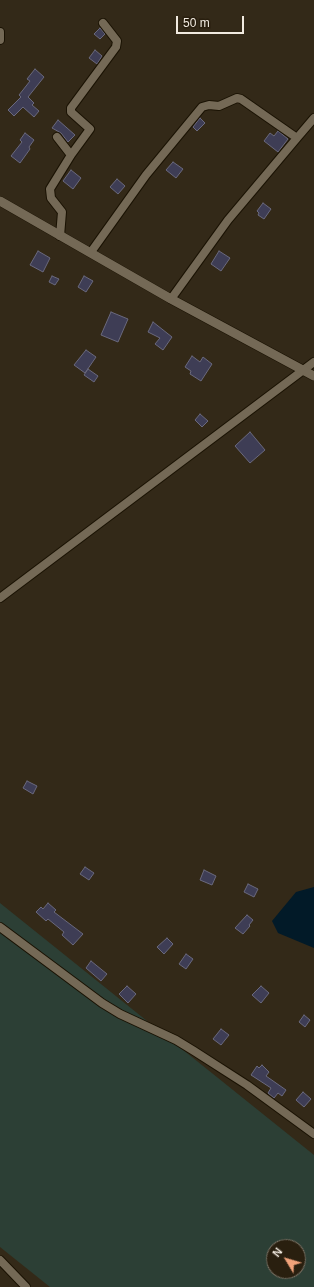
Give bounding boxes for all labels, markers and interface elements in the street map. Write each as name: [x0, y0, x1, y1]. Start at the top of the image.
scale bar: [178, 8, 246, 34]
text: 50 m: [183, 16, 210, 30]
north arrow: [266, 1239, 306, 1279]
text: N: [270, 1245, 285, 1259]

